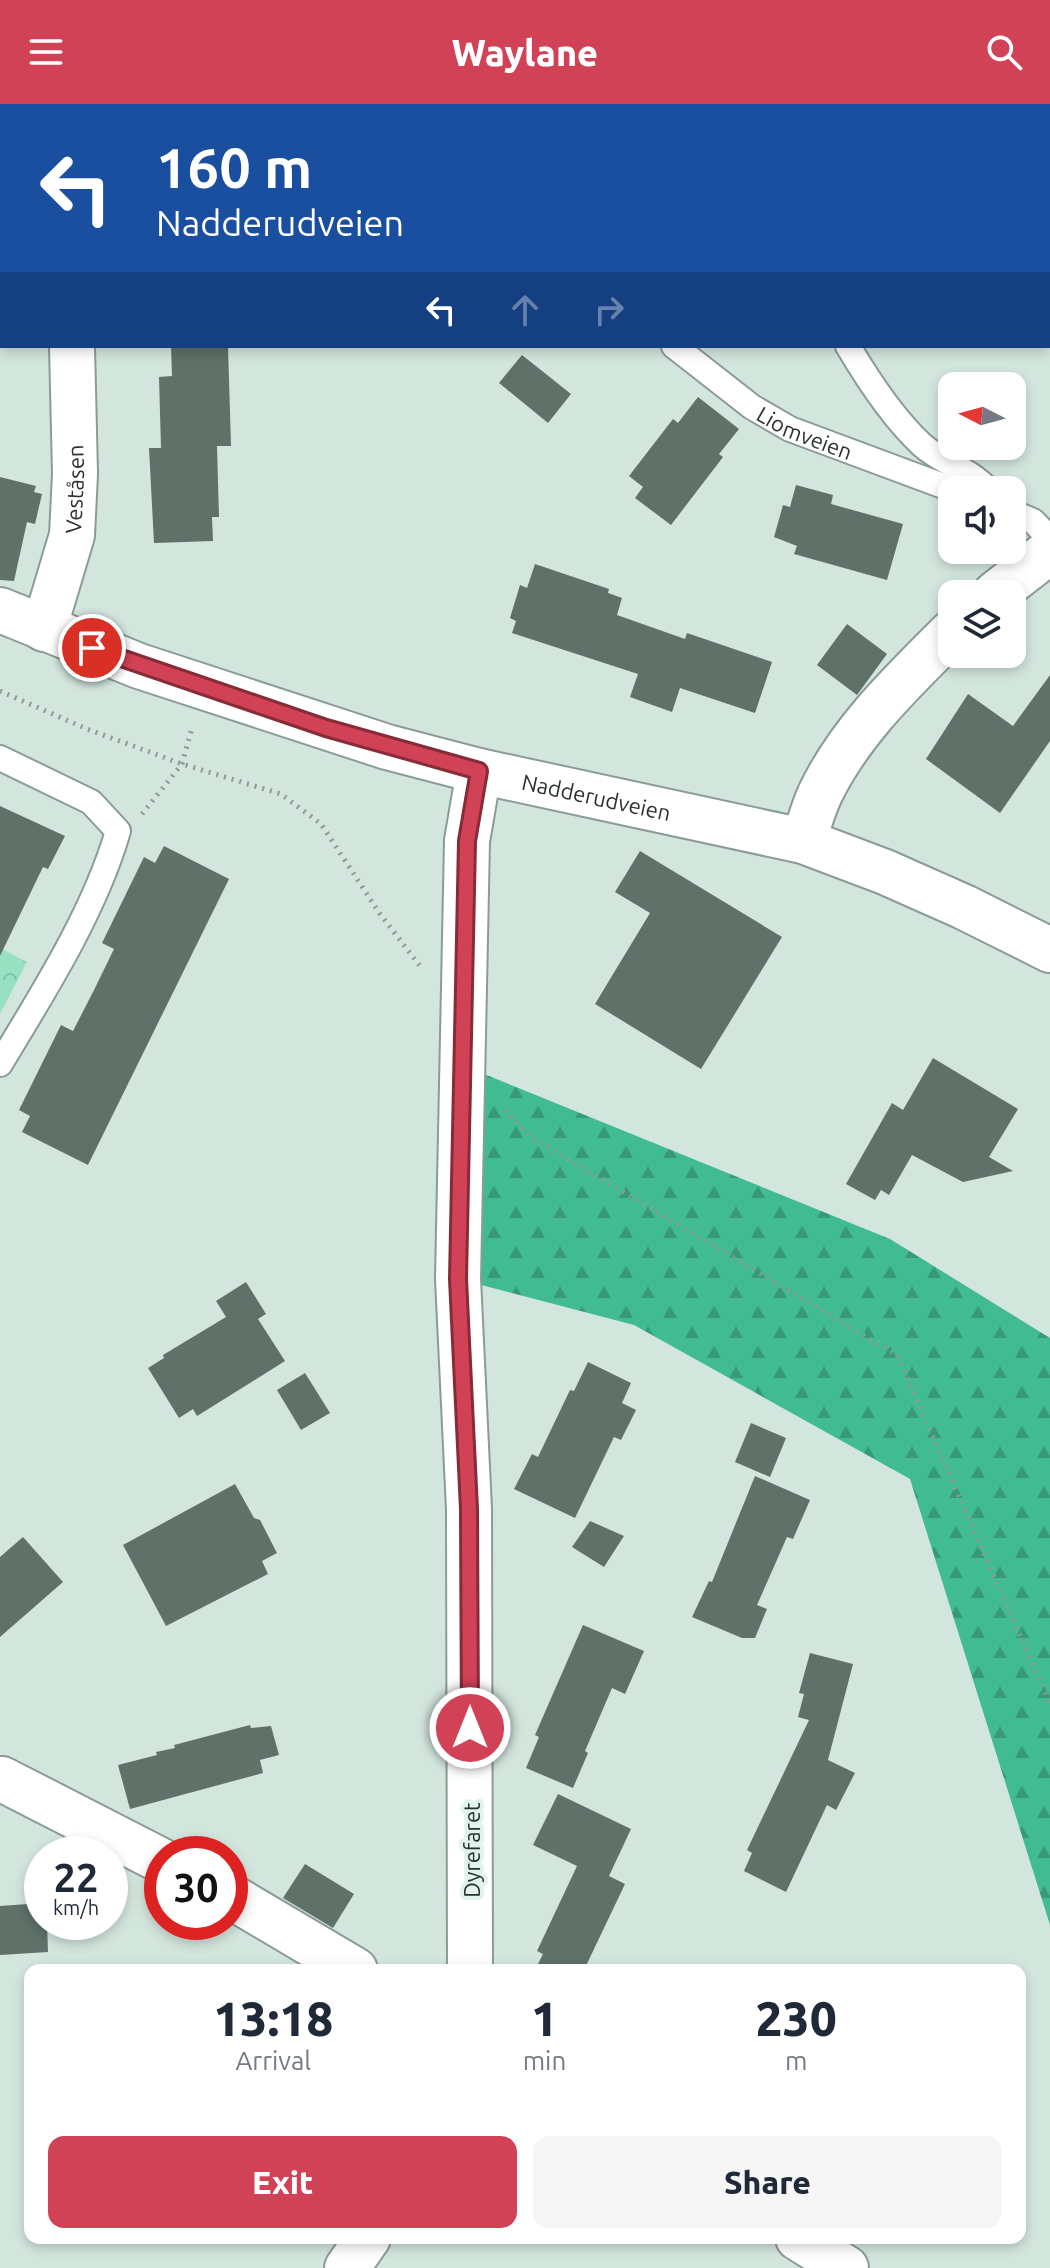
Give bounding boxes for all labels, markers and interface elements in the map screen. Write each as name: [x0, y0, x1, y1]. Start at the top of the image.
icon: menu: [24, 30, 68, 74]
icon: search: [982, 30, 1026, 74]
text: Waylane: [452, 32, 598, 73]
icon: left: [24, 136, 128, 240]
text: 160 m: [156, 136, 312, 199]
text: Nadderudveien: [156, 202, 404, 243]
icon: left: [419, 288, 463, 332]
icon: ahead: [503, 288, 547, 332]
icon: right: [587, 288, 631, 332]
north arrow: [938, 372, 1026, 460]
map controls: [938, 372, 1026, 668]
street label: Liomveien: [753, 400, 856, 464]
street label: Veståsen: [60, 444, 88, 534]
button: sound: [938, 476, 1026, 564]
button: layers: [938, 580, 1026, 668]
pin: [58, 614, 126, 682]
icon: arrive: [70, 626, 114, 670]
street label: Nadderudveien: [520, 768, 673, 825]
position arrow: [428, 1686, 512, 1770]
street label: Dyrefaret: [459, 1802, 484, 1898]
speed limit sign: 30: [144, 1836, 248, 1940]
text: 22: [53, 1855, 99, 1900]
text: km/h: [53, 1896, 99, 1919]
text: 13:18: [213, 1991, 333, 2045]
text: 1: [531, 1991, 558, 2045]
text: 230: [756, 1991, 837, 2045]
text: Arrival: [235, 2046, 311, 2075]
text: min: [523, 2046, 566, 2075]
text: m: [785, 2046, 807, 2075]
button: Exit: [48, 2136, 517, 2228]
button: Share: [533, 2136, 1002, 2228]

